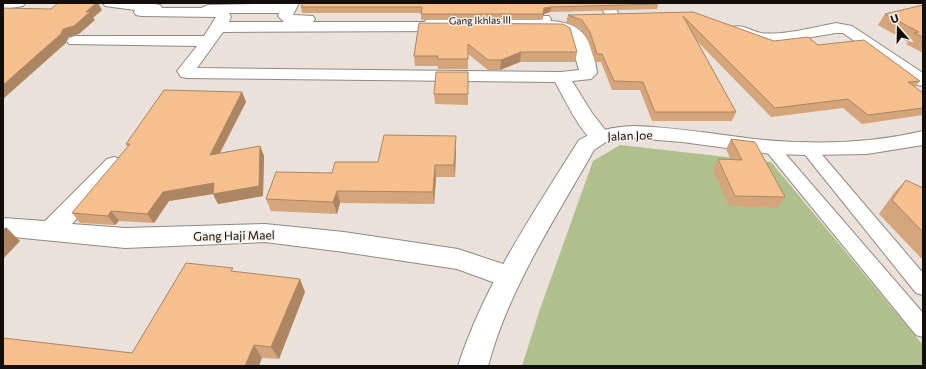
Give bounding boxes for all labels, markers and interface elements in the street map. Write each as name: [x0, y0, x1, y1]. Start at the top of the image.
north arrow: [878, 8, 918, 48]
text: U: [888, 11, 900, 26]
street label: Gang Ikhlas III: [449, 13, 511, 27]
street label: Jalan Joe: [607, 127, 653, 144]
street label: Gang Haji Mael: [193, 227, 275, 243]

